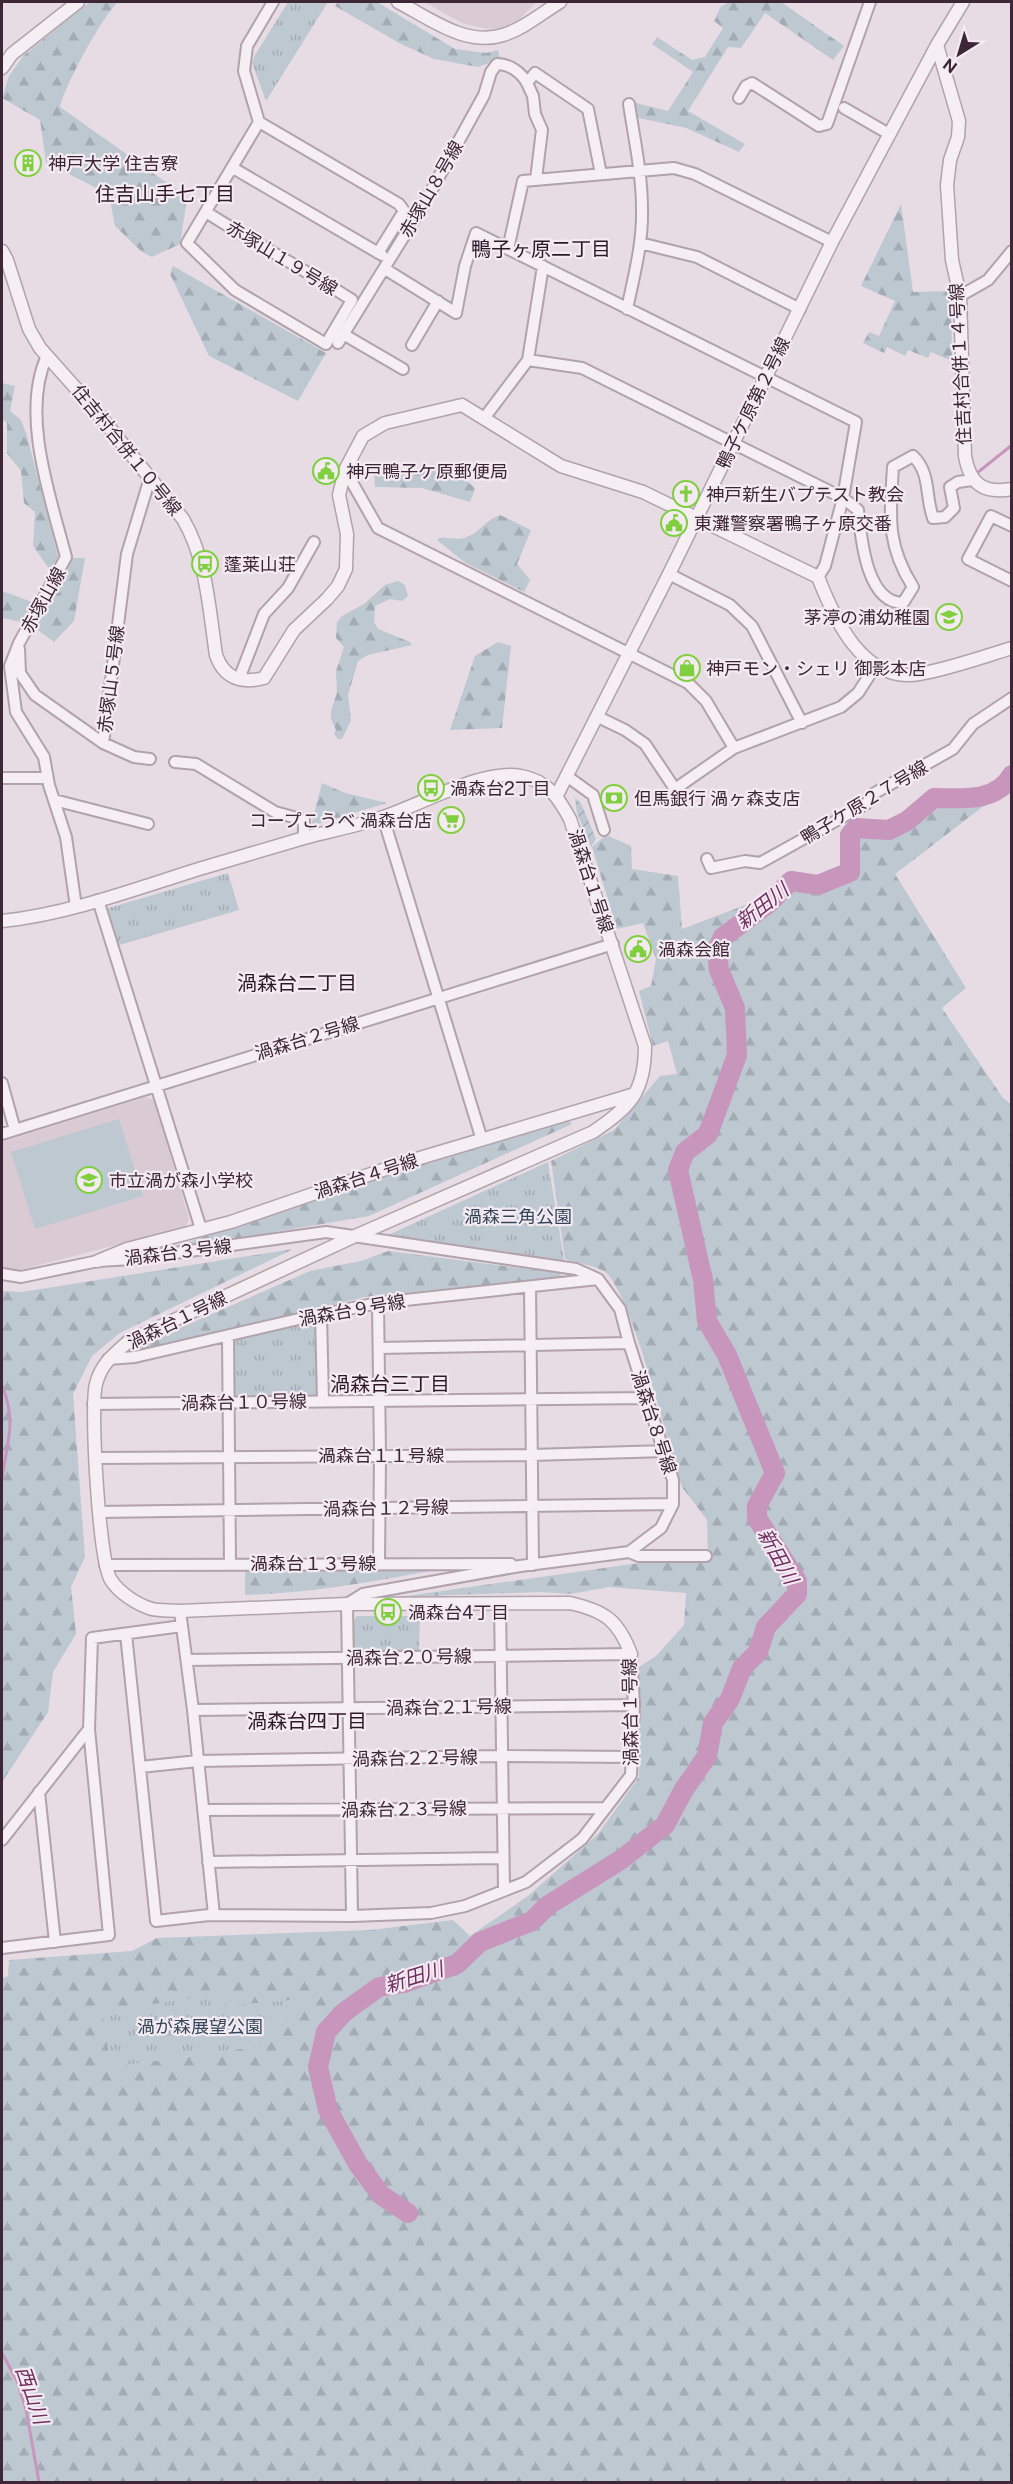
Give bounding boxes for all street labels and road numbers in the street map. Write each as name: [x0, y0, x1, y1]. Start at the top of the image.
street label: 赤塚山８号線: [395, 137, 467, 241]
street label: 赤塚山１９号線: [223, 217, 341, 299]
street label: 住吉村合併１４号線: [945, 283, 975, 445]
street label: 鴨子ケ原第２号線: [712, 334, 794, 472]
street label: 住吉村合併１０号線: [68, 380, 186, 520]
street label: 赤塚山線: [16, 563, 70, 637]
street label: 赤塚山５号線: [94, 624, 128, 734]
street label: 鴨子ケ原２７号線: [797, 756, 931, 848]
street label: 渦森台１号線: [564, 826, 618, 936]
street label: 渦森台２号線: [252, 1012, 362, 1064]
street label: 渦森台４号線: [311, 1149, 421, 1203]
street label: 渦森台３号線: [123, 1235, 233, 1269]
street label: 渦森台１号線: [124, 1287, 230, 1353]
street label: 渦森台９号線: [297, 1290, 407, 1330]
street label: 渦森台８号線: [627, 1367, 681, 1477]
street label: 渦森台１０号線: [181, 1390, 307, 1414]
street label: 渦森台１１号線: [318, 1445, 444, 1466]
street label: 渦森台１２号線: [323, 1496, 449, 1520]
street label: 渦森台１３号線: [250, 1553, 376, 1574]
street label: 渦森台２０号線: [346, 1645, 472, 1669]
street label: 渦森台１号線: [619, 1658, 641, 1766]
street label: 渦森台２１号線: [386, 1695, 512, 1719]
street label: 渦森台２２号線: [352, 1746, 478, 1770]
street label: 渦森台２３号線: [341, 1797, 467, 1821]

